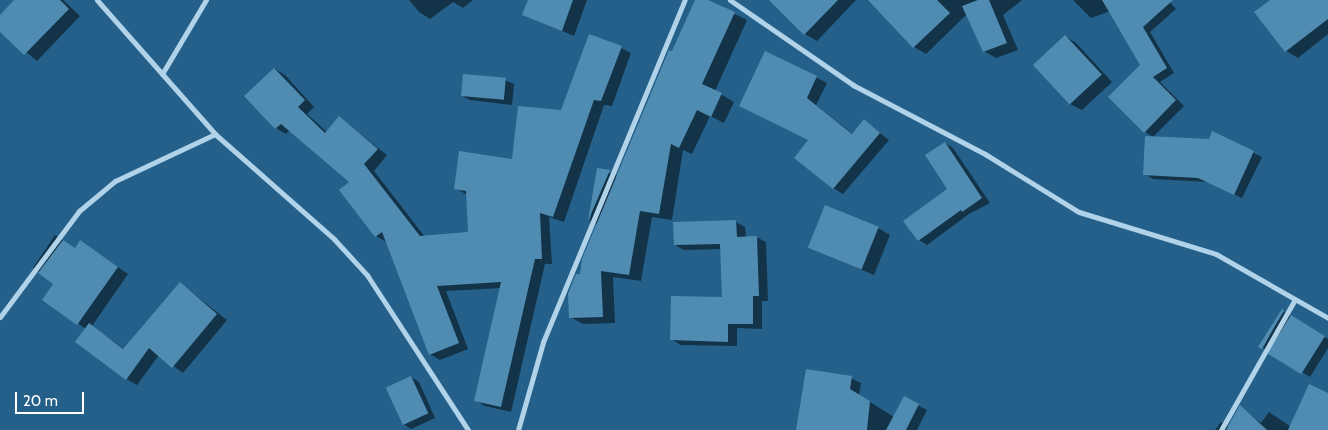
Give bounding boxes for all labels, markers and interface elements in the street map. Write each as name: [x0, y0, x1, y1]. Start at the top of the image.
scale bar: [18, 382, 86, 414]
text: 20 m: [23, 392, 58, 410]

